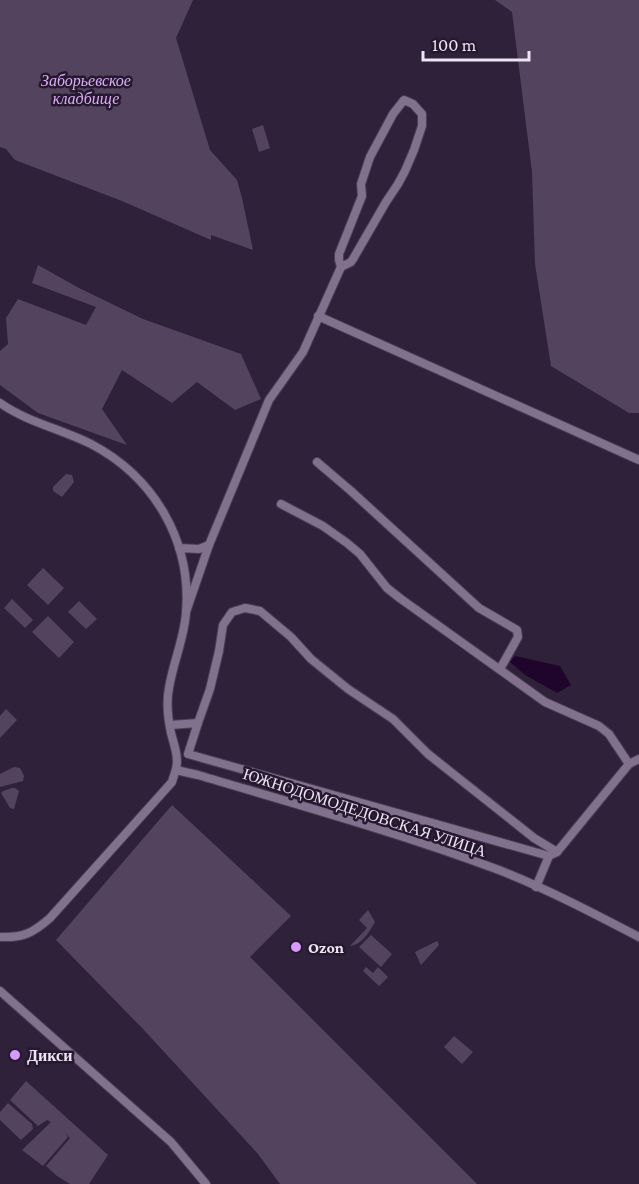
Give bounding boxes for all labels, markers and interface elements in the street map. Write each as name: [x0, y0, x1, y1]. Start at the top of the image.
scale bar: [423, 24, 530, 62]
text: 100 m: [432, 35, 477, 55]
park label: Заборьевское кладбище: [41, 72, 131, 108]
street label: ЮЖНОДОМОДЕДОВСКАЯ УЛИЦА: [241, 765, 489, 861]
place label: Ozon: [308, 939, 344, 956]
marker: Ozon: [289, 940, 303, 954]
place label: Дикси: [27, 1047, 72, 1065]
marker: Дикси: [8, 1048, 22, 1062]

